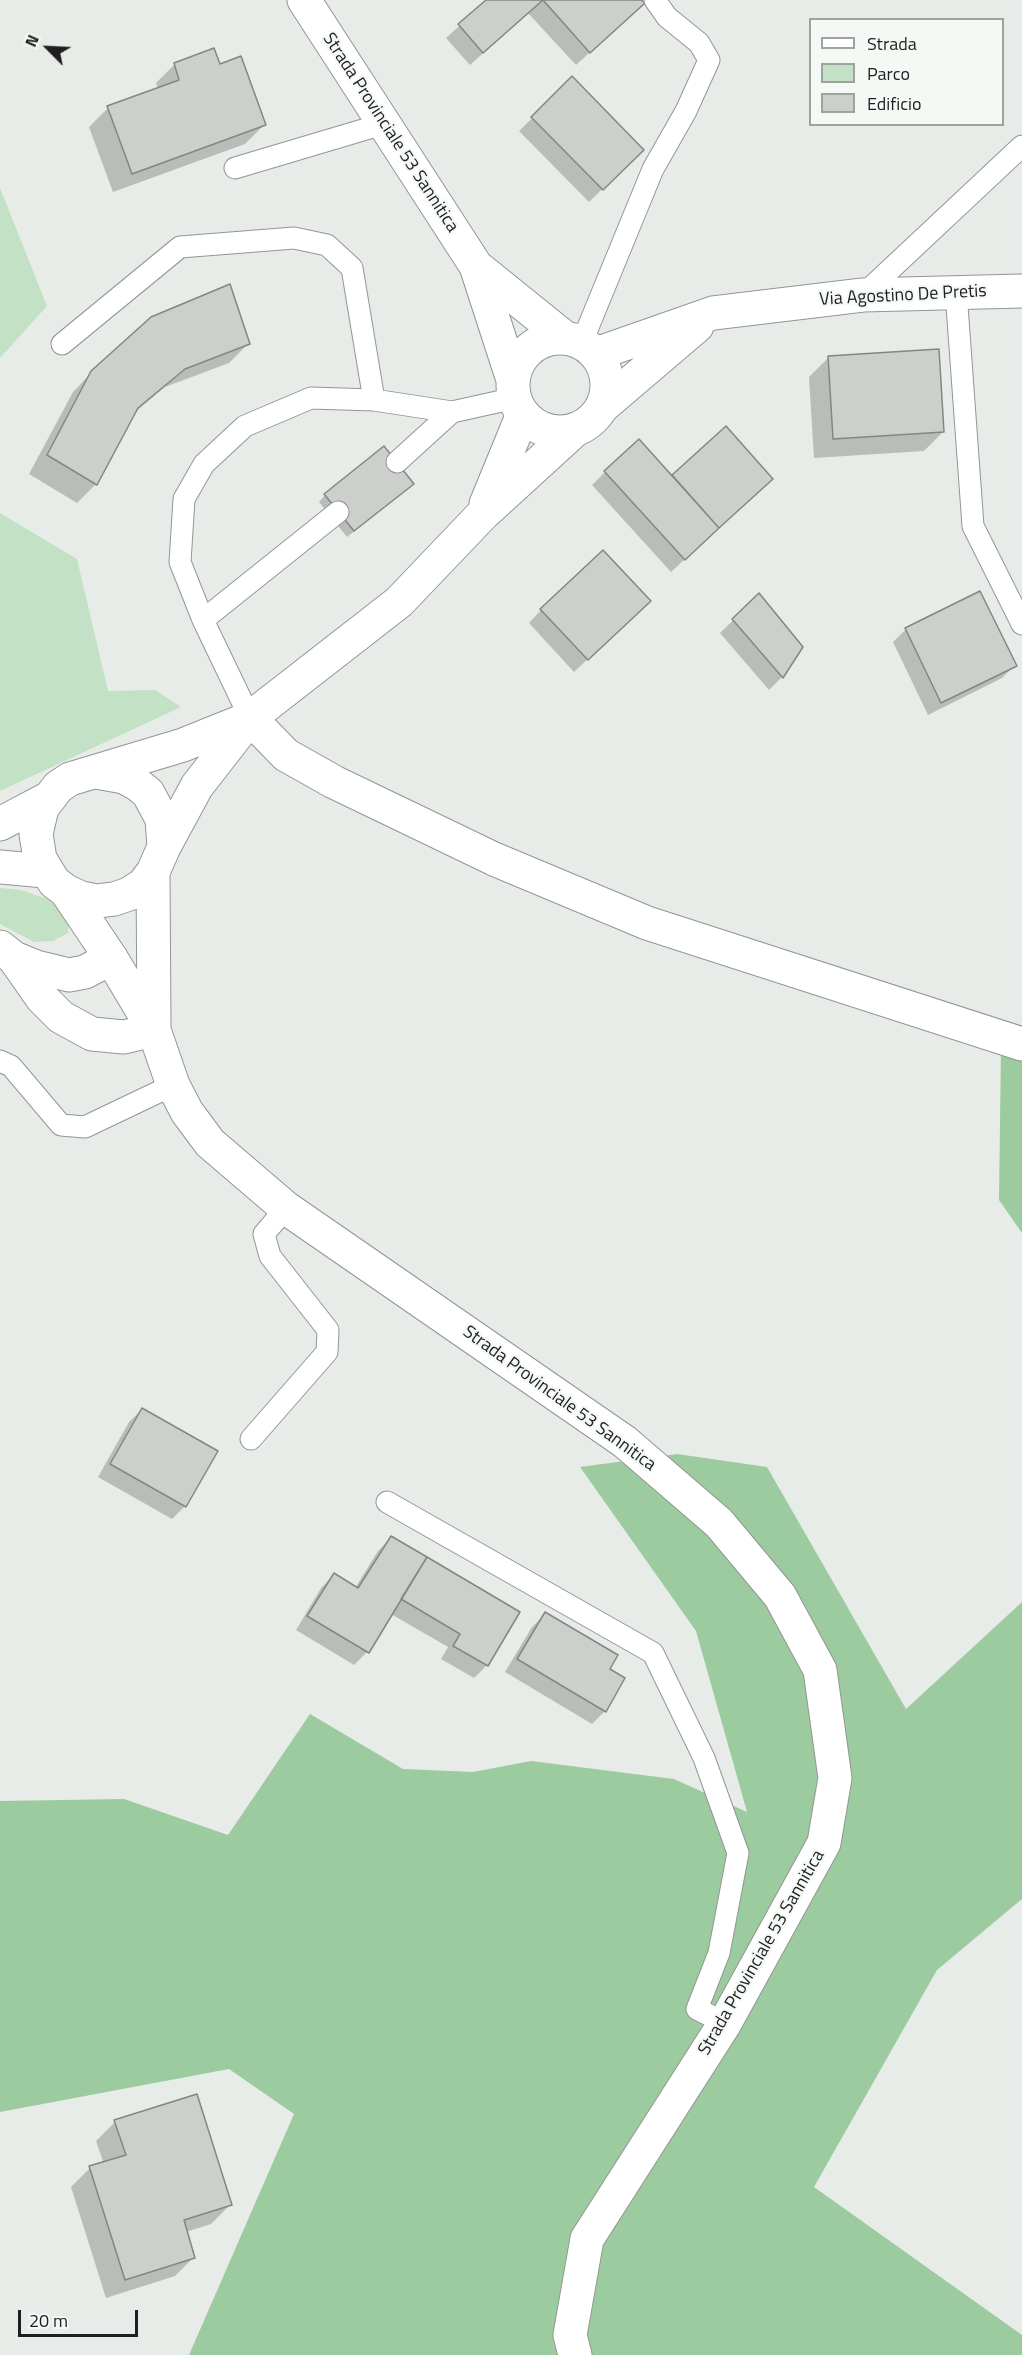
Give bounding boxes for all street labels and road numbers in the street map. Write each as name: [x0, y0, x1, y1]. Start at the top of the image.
street label: Strada Provinciale 53 Sannitica: [317, 29, 463, 237]
street label: Via Agostino De Pretis: [819, 281, 987, 311]
street label: Strada Provinciale 53 Sannitica: [458, 1322, 660, 1476]
street label: Strada Provinciale 53 Sannitica: [694, 1847, 830, 2059]

